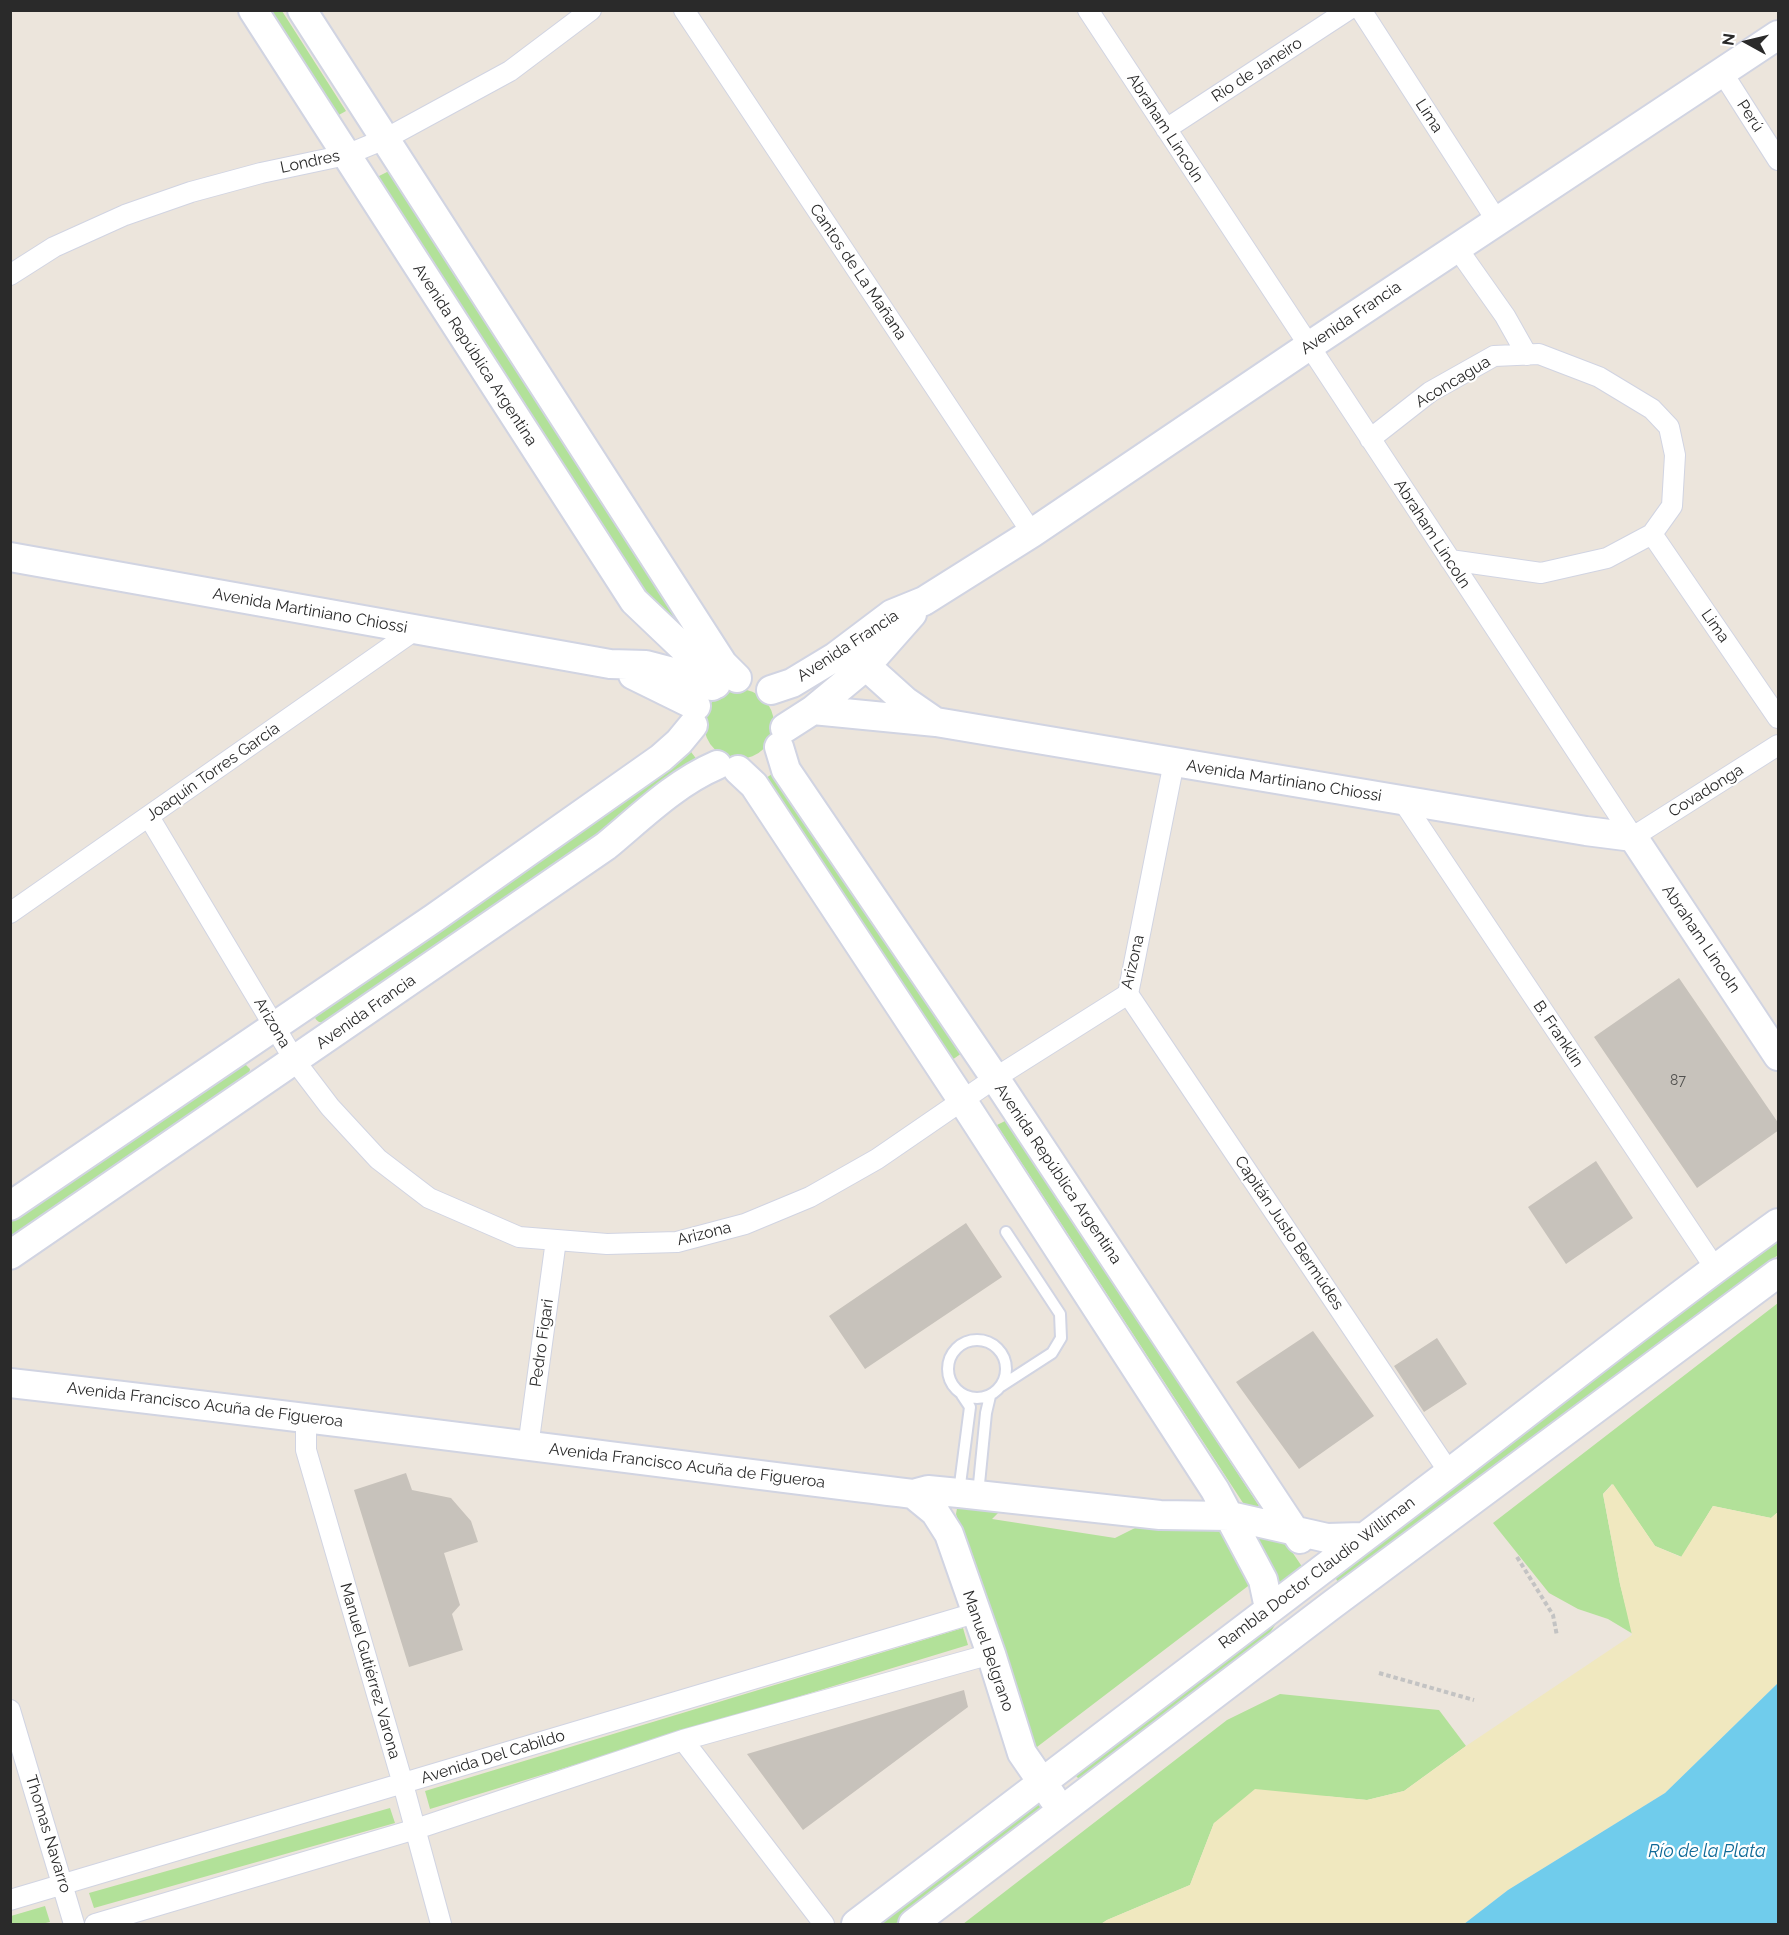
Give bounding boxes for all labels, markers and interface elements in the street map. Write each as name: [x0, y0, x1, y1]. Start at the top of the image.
north arrow: [1717, 12, 1777, 72]
text: N: [1718, 32, 1739, 47]
street label: Rio de Janeiro: [1208, 34, 1306, 106]
street label: Abraham Lincoln: [1123, 70, 1207, 186]
street label: Lima: [1411, 96, 1447, 136]
street label: Perú: [1733, 96, 1767, 136]
street label: Londres: [278, 146, 342, 178]
street label: Cantos de La Mañana: [805, 200, 911, 344]
street label: Avenida República Argentina: [409, 260, 541, 450]
street label: Avenida Francia: [1297, 277, 1405, 359]
street label: Aconcagua: [1412, 352, 1494, 412]
street label: Abraham Lincoln: [1390, 476, 1474, 592]
street label: Avenida Martiniano Chiossi: [211, 584, 409, 638]
street label: Avenida Francia: [794, 606, 902, 686]
street label: Lima: [1697, 606, 1733, 646]
street label: Joaquín Torres García: [143, 719, 283, 825]
street label: Avenida Martiniano Chiossi: [1185, 756, 1383, 806]
street label: Covadonga: [1665, 760, 1747, 822]
street label: Abraham Lincoln: [1658, 881, 1744, 997]
street label: Arizona: [1117, 933, 1149, 991]
street label: Avenida Francia: [313, 971, 419, 1053]
street label: Arizona: [250, 994, 294, 1052]
street label: B. Franklin: [1529, 997, 1587, 1071]
house number: 87: [1670, 1073, 1686, 1089]
street label: Avenida República Argentina: [990, 1080, 1126, 1268]
street label: Capitán Justo Bermúdes: [1230, 1153, 1348, 1313]
street label: Arizona: [675, 1218, 733, 1250]
street label: Pedro Figari: [526, 1298, 558, 1388]
street label: Avenida Francisco Acuña de Figueroa: [66, 1379, 344, 1431]
street label: Avenida Francisco Acuña de Figueroa: [548, 1440, 826, 1492]
street label: Rambla Doctor Claudio Williman: [1215, 1493, 1419, 1653]
street label: Manuel Gutiérrez Varona: [336, 1581, 404, 1761]
street label: Manuel Belgrano: [958, 1588, 1018, 1714]
street label: Avenida Del Cabildo: [419, 1726, 567, 1788]
street label: Thomas Navarro: [21, 1773, 75, 1895]
water label: Río de la Plata: [1648, 1841, 1766, 1863]

